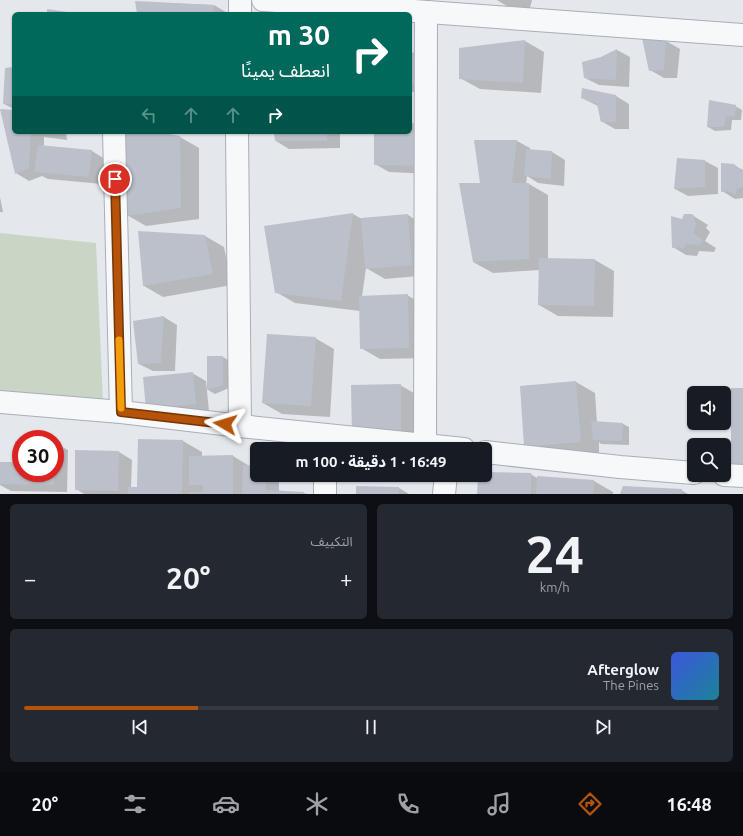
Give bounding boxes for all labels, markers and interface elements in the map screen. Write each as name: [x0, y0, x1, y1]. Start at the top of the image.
text: 30 m: [268, 19, 330, 50]
icon: right: [344, 28, 396, 80]
text: انعطف يمينًا: [241, 60, 330, 80]
icon: left: [138, 104, 160, 126]
icon: ahead: [180, 104, 202, 126]
icon: ahead: [222, 104, 244, 126]
icon: right: [264, 104, 286, 126]
pin: [98, 162, 132, 196]
icon: arrive: [104, 168, 126, 190]
map controls: [687, 386, 731, 482]
button: sound: [687, 386, 731, 430]
position arrow: [204, 403, 246, 445]
speed limit sign: 30: [12, 430, 64, 482]
button: search: [687, 438, 731, 482]
text: 16:49 · 1 دقيقة · 100 m: [296, 453, 446, 470]
text: 24: [525, 525, 584, 583]
text: التكييف: [311, 534, 353, 548]
text: 20°: [166, 561, 210, 595]
text: −: [24, 566, 36, 591]
text: +: [340, 566, 353, 591]
text: km/h: [540, 580, 570, 594]
text: Afterglow: [587, 661, 659, 678]
text: The Pines: [603, 678, 659, 692]
icon: previous: [129, 716, 151, 738]
icon: pause: [360, 716, 382, 738]
icon: next: [592, 716, 614, 738]
icon: filters: [121, 790, 149, 818]
icon: car: [212, 790, 240, 818]
icon: climate: [303, 790, 331, 818]
icon: phone: [394, 790, 422, 818]
icon: music: [485, 790, 513, 818]
icon: directions: [576, 790, 604, 818]
text: 20°: [31, 794, 58, 814]
text: 16:48: [667, 794, 712, 814]

